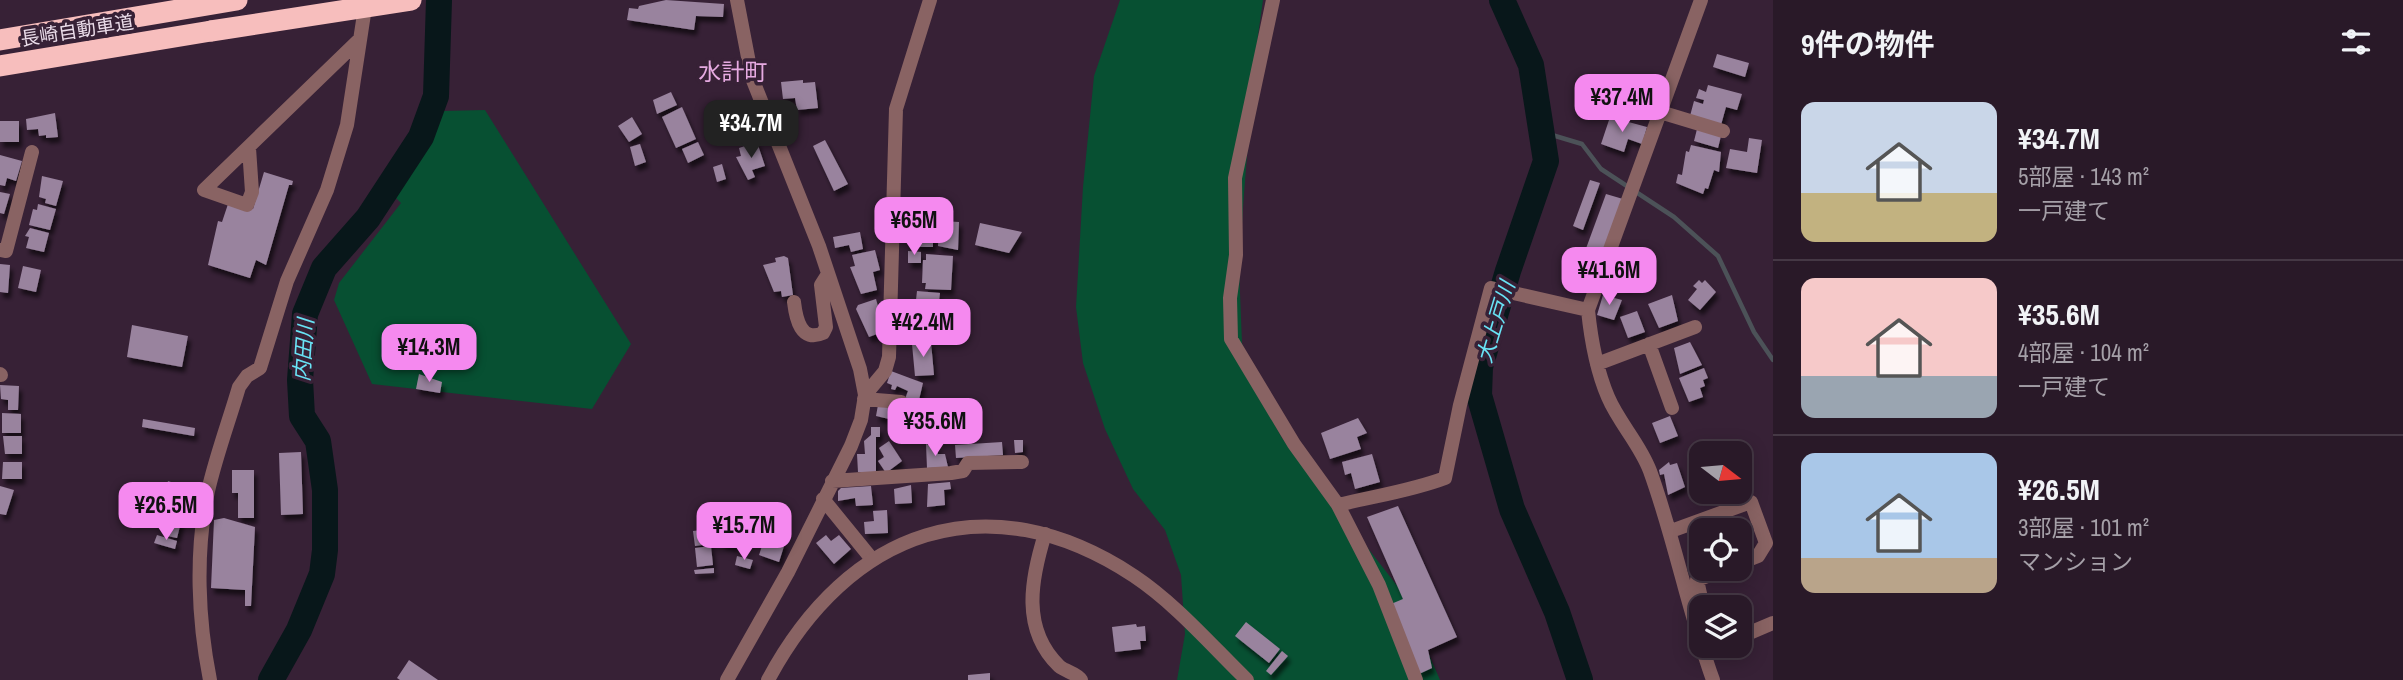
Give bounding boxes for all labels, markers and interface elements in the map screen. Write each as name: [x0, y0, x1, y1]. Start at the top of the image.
street label: 長崎自動車道: [19, 8, 135, 52]
icon: filters: [2337, 23, 2375, 61]
text: 9件の物件: [1801, 24, 1935, 64]
district label: 水計町: [699, 56, 768, 87]
pin: ¥37.4M: [1565, 74, 1679, 134]
text: ¥37.4M: [1591, 81, 1653, 112]
pin: ¥34.7M: [694, 100, 808, 160]
text: ¥34.7M: [720, 107, 782, 138]
text: ¥34.7M: [2018, 118, 2100, 158]
icon: home: [1857, 130, 1941, 214]
text: 5部屋 · 143 m²: [2018, 161, 2149, 192]
text: 一戸建て: [2018, 195, 2110, 226]
pin: ¥65M: [873, 198, 955, 257]
text: ¥65M: [890, 204, 938, 235]
pin: ¥41.6M: [1552, 247, 1666, 307]
text: ¥41.6M: [1578, 254, 1640, 285]
water label: 大上戸川: [1469, 276, 1522, 366]
text: ¥35.6M: [2018, 294, 2100, 334]
pin: ¥42.4M: [866, 300, 980, 359]
text: ¥42.4M: [892, 306, 954, 337]
icon: home: [1857, 306, 1941, 390]
water label: 内田川: [287, 316, 320, 382]
pin: ¥14.3M: [372, 324, 486, 384]
text: ¥14.3M: [398, 331, 460, 362]
text: 4部屋 · 104 m²: [2018, 337, 2149, 368]
text: 一戸建て: [2018, 371, 2110, 402]
pin: ¥35.6M: [878, 398, 992, 458]
text: ¥35.6M: [904, 405, 966, 436]
north arrow: [1689, 441, 1752, 504]
map controls: [1689, 441, 1752, 658]
text: ¥26.5M: [2018, 469, 2100, 509]
icon: home: [1857, 481, 1941, 565]
pin: ¥26.5M: [109, 482, 223, 542]
text: ¥26.5M: [135, 489, 197, 520]
pin: ¥15.7M: [687, 503, 801, 562]
text: ¥15.7M: [713, 509, 775, 540]
text: 3部屋 · 101 m²: [2018, 512, 2149, 543]
button: locate: [1689, 518, 1752, 581]
text: マンション: [2018, 546, 2133, 577]
button: layers: [1689, 595, 1752, 658]

